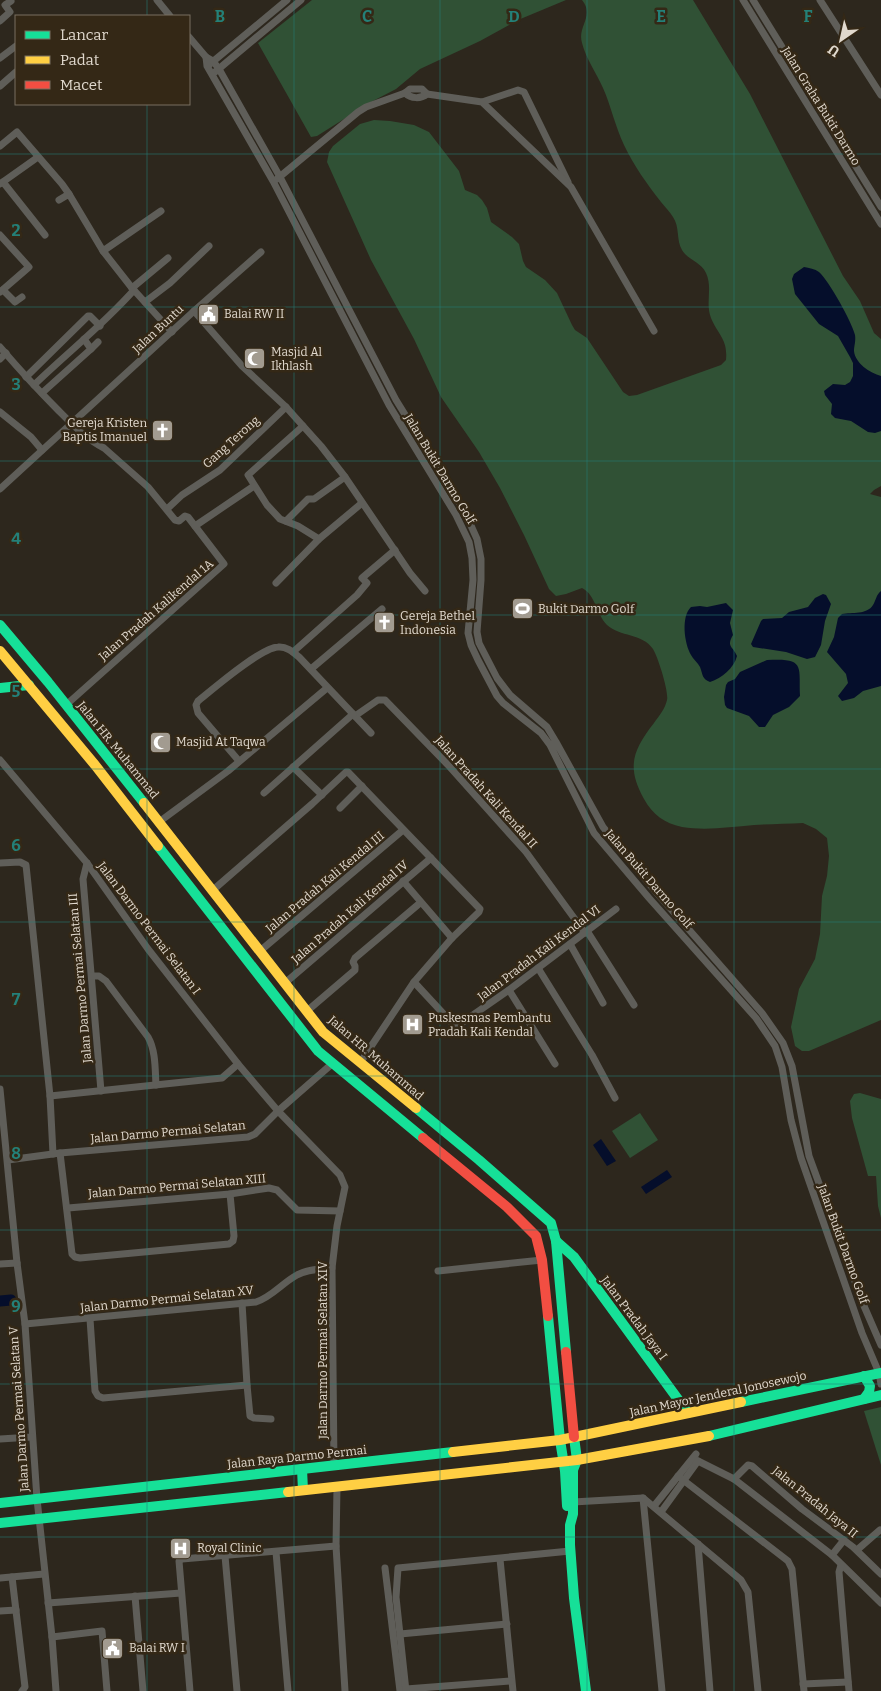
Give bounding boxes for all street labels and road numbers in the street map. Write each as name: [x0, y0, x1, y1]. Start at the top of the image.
street label: Jalan Graha Bukit Darmo: [778, 43, 863, 168]
street label: Jalan Buntu: [129, 302, 187, 357]
street label: Jalan Bukit Darmo Golf: [401, 410, 479, 527]
street label: Gang Terong: [200, 413, 262, 471]
street label: Jalan Pradah Kalikendal 1A: [95, 556, 216, 664]
street label: Jalan HR. Muhammad: [74, 698, 162, 802]
street label: Jalan Pradah Kali Kendal II: [431, 732, 540, 851]
street label: Jalan Bukit Darmo Golf: [602, 826, 696, 932]
street label: Jalan Pradah Kali Kendal III: [262, 828, 387, 936]
street label: Jalan Pradah Kali Kendal IV: [288, 857, 412, 967]
street label: Jalan Darmo Permai Selatan I: [94, 858, 203, 997]
street label: Jalan Darmo Permai Selatan III: [66, 892, 94, 1065]
street label: Jalan Pradah Kali Kendal VI: [474, 902, 603, 1004]
street label: Jalan HR. Muhammad: [325, 1012, 426, 1103]
street label: Jalan Darmo Permai Selatan: [89, 1118, 246, 1146]
street label: Jalan Darmo Permai Selatan XIII: [86, 1171, 267, 1201]
street label: Jalan Bukit Darmo Golf: [814, 1181, 871, 1306]
street label: Jalan Darmo Permai Selatan XIV: [316, 1260, 330, 1440]
street label: Jalan Pradah Jaya I: [597, 1273, 670, 1363]
street label: Jalan Darmo Permai Selatan XV: [79, 1283, 255, 1315]
street label: Jalan Darmo Permai Selatan V: [6, 1325, 32, 1493]
street label: Jalan Mayor Jenderal Jonosewojo: [627, 1368, 808, 1420]
street label: Jalan Raya Darmo Permai: [226, 1443, 368, 1471]
street label: Jalan Pradah Jaya II: [769, 1463, 860, 1541]

